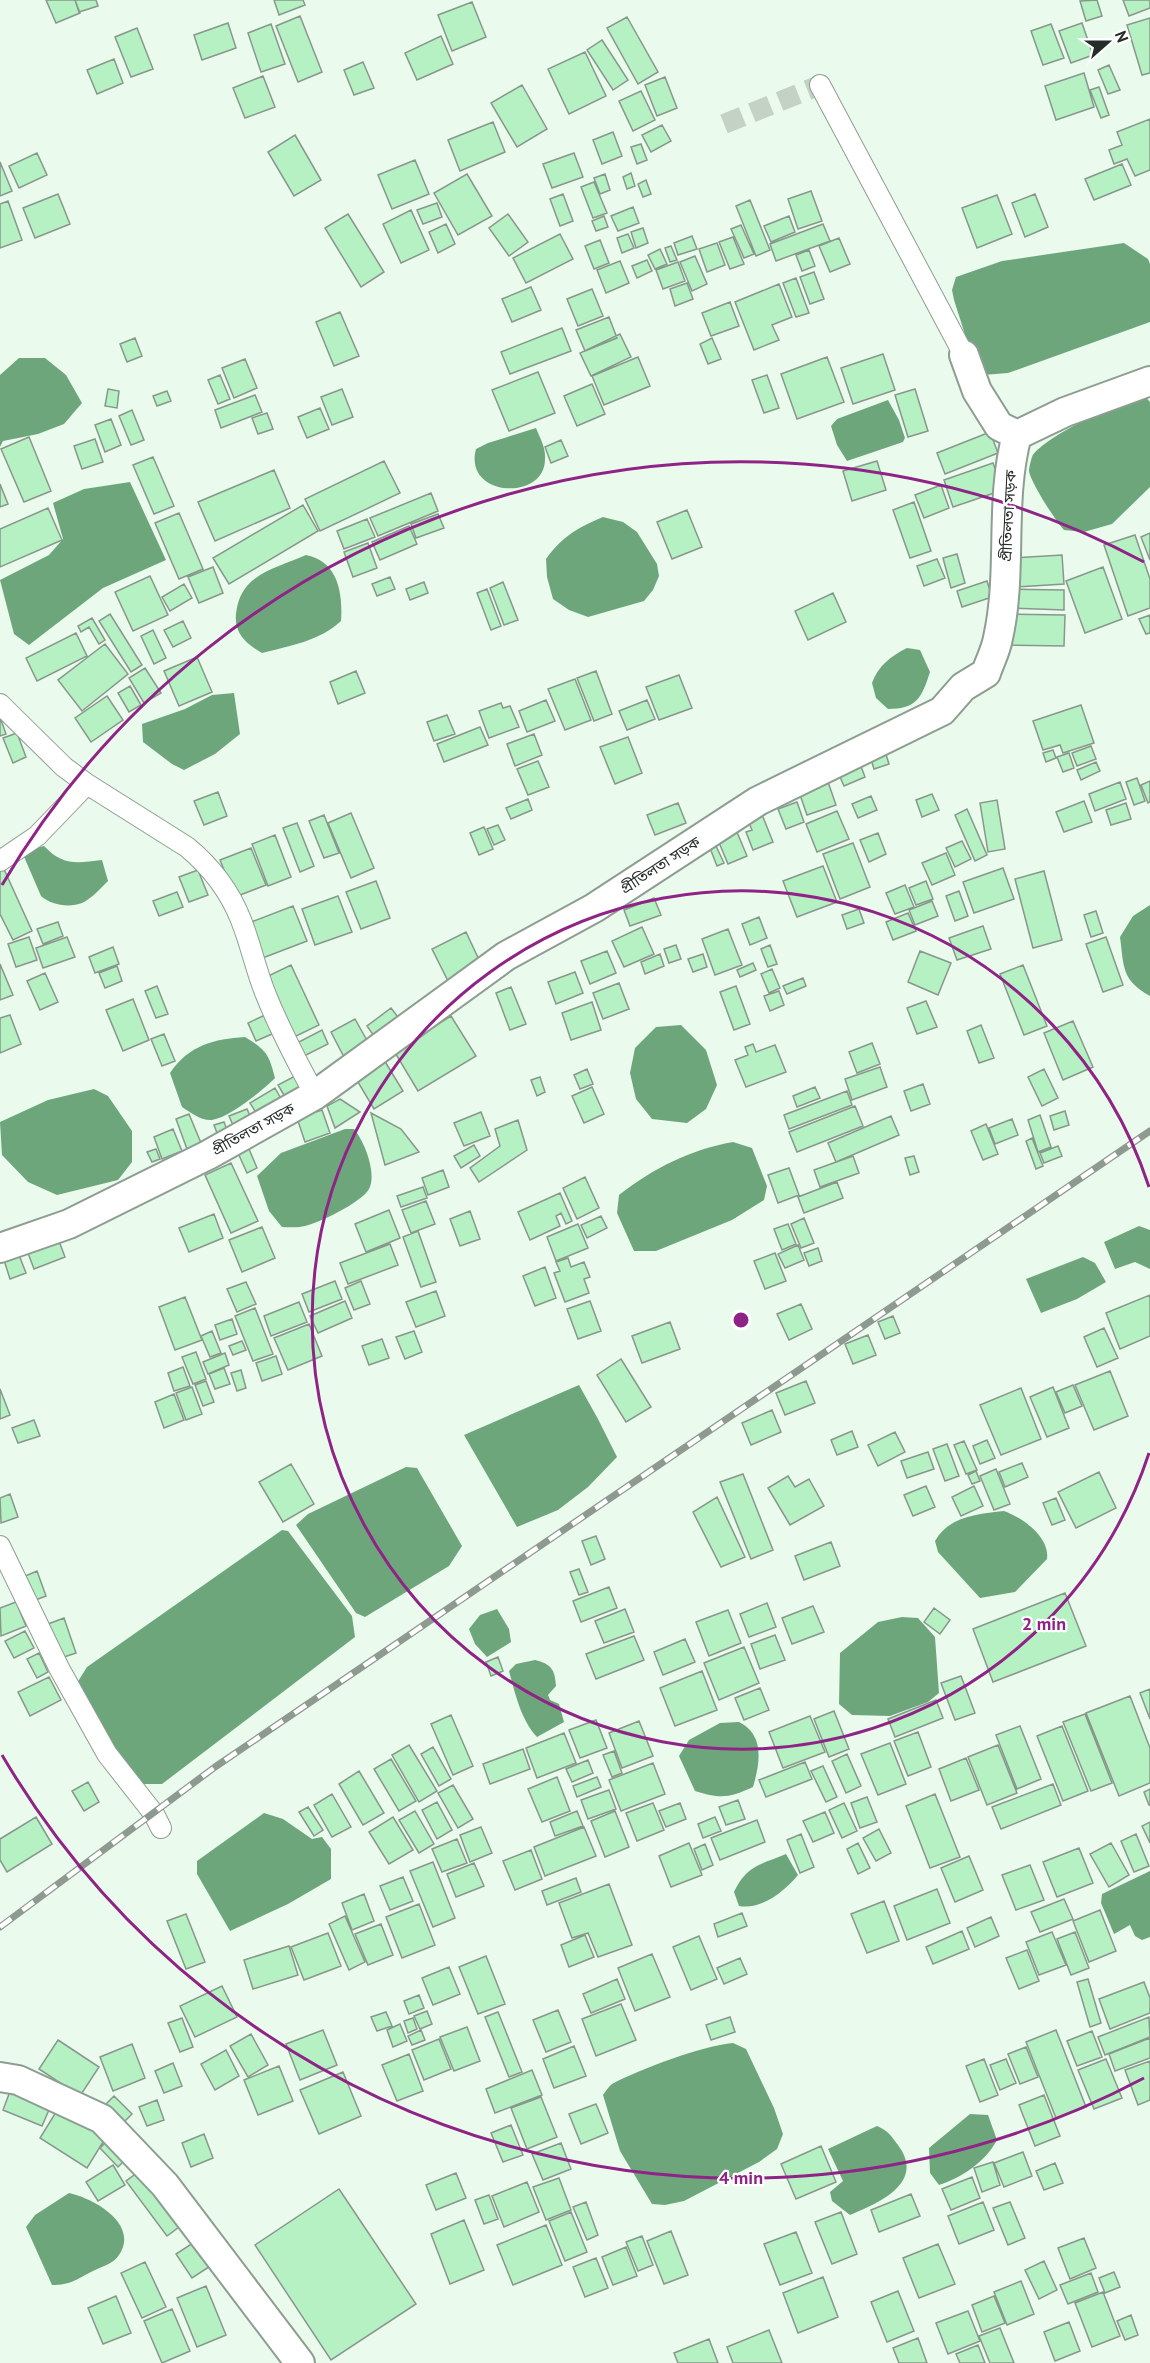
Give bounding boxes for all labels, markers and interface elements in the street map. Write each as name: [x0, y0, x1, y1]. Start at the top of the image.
north arrow: [1078, 12, 1138, 72]
text: N: [1111, 28, 1133, 45]
street label: প্রীতিলতা সড়ক: [996, 469, 1020, 562]
street label: প্রীতিলতা সড়ক: [616, 832, 704, 898]
street label: প্রীতিলতা সড়ক: [208, 1098, 299, 1160]
centre of rings: [731, 1310, 751, 1330]
text: 2 min: [1022, 1612, 1066, 1635]
text: 4 min: [719, 2166, 763, 2189]

